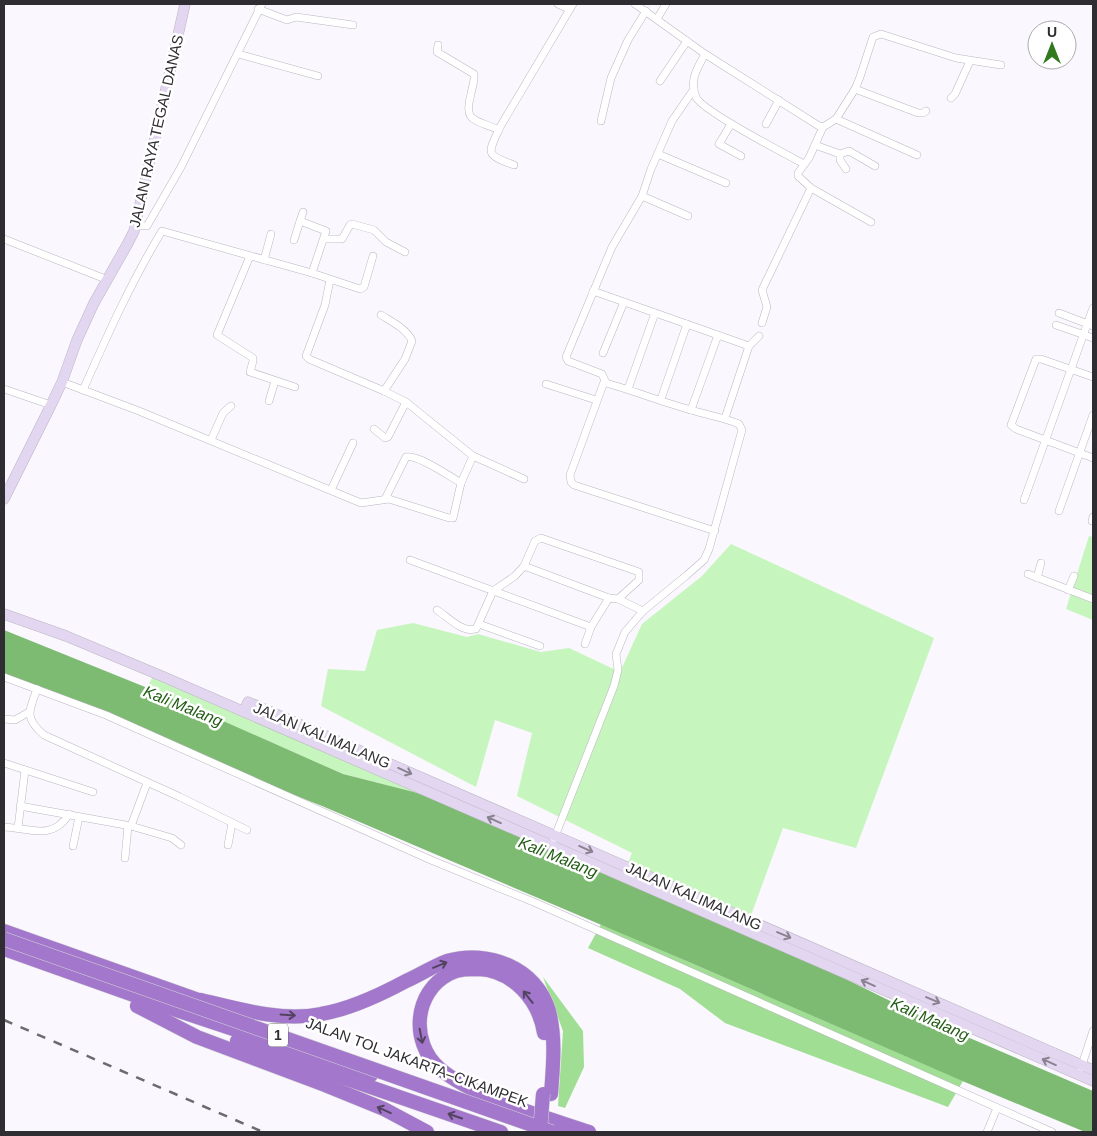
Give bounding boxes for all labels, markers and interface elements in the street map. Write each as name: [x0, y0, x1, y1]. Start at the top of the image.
north arrow: [1027, 20, 1077, 70]
text: U: [1047, 24, 1057, 40]
street label: JALAN RAYA TEGAL DANAS: [126, 33, 186, 229]
water label: Kali Malang: [141, 682, 225, 730]
street label: JALAN KALIMALANG: [251, 699, 393, 771]
one-way arrow: [397, 766, 412, 776]
one-way arrow: [487, 815, 502, 825]
water label: Kali Malang: [516, 833, 600, 881]
one-way arrow: [578, 845, 593, 855]
street label: JALAN KALIMALANG: [624, 858, 764, 934]
one-way arrow: [776, 932, 791, 941]
one-way arrow: [432, 959, 447, 969]
one-way arrow: [860, 977, 875, 986]
one-way arrow: [523, 991, 534, 1004]
water label: Kali Malang: [888, 994, 972, 1044]
one-way arrow: [925, 995, 940, 1005]
one-way arrow: [279, 1011, 295, 1020]
street label: JALAN TOL JAKARTA–CIKAMPEK: [304, 1014, 530, 1110]
road number: 1: [268, 1024, 288, 1046]
one-way arrow: [416, 1028, 426, 1044]
one-way arrow: [1042, 1056, 1057, 1066]
one-way arrow: [377, 1104, 392, 1114]
one-way arrow: [448, 1111, 463, 1120]

